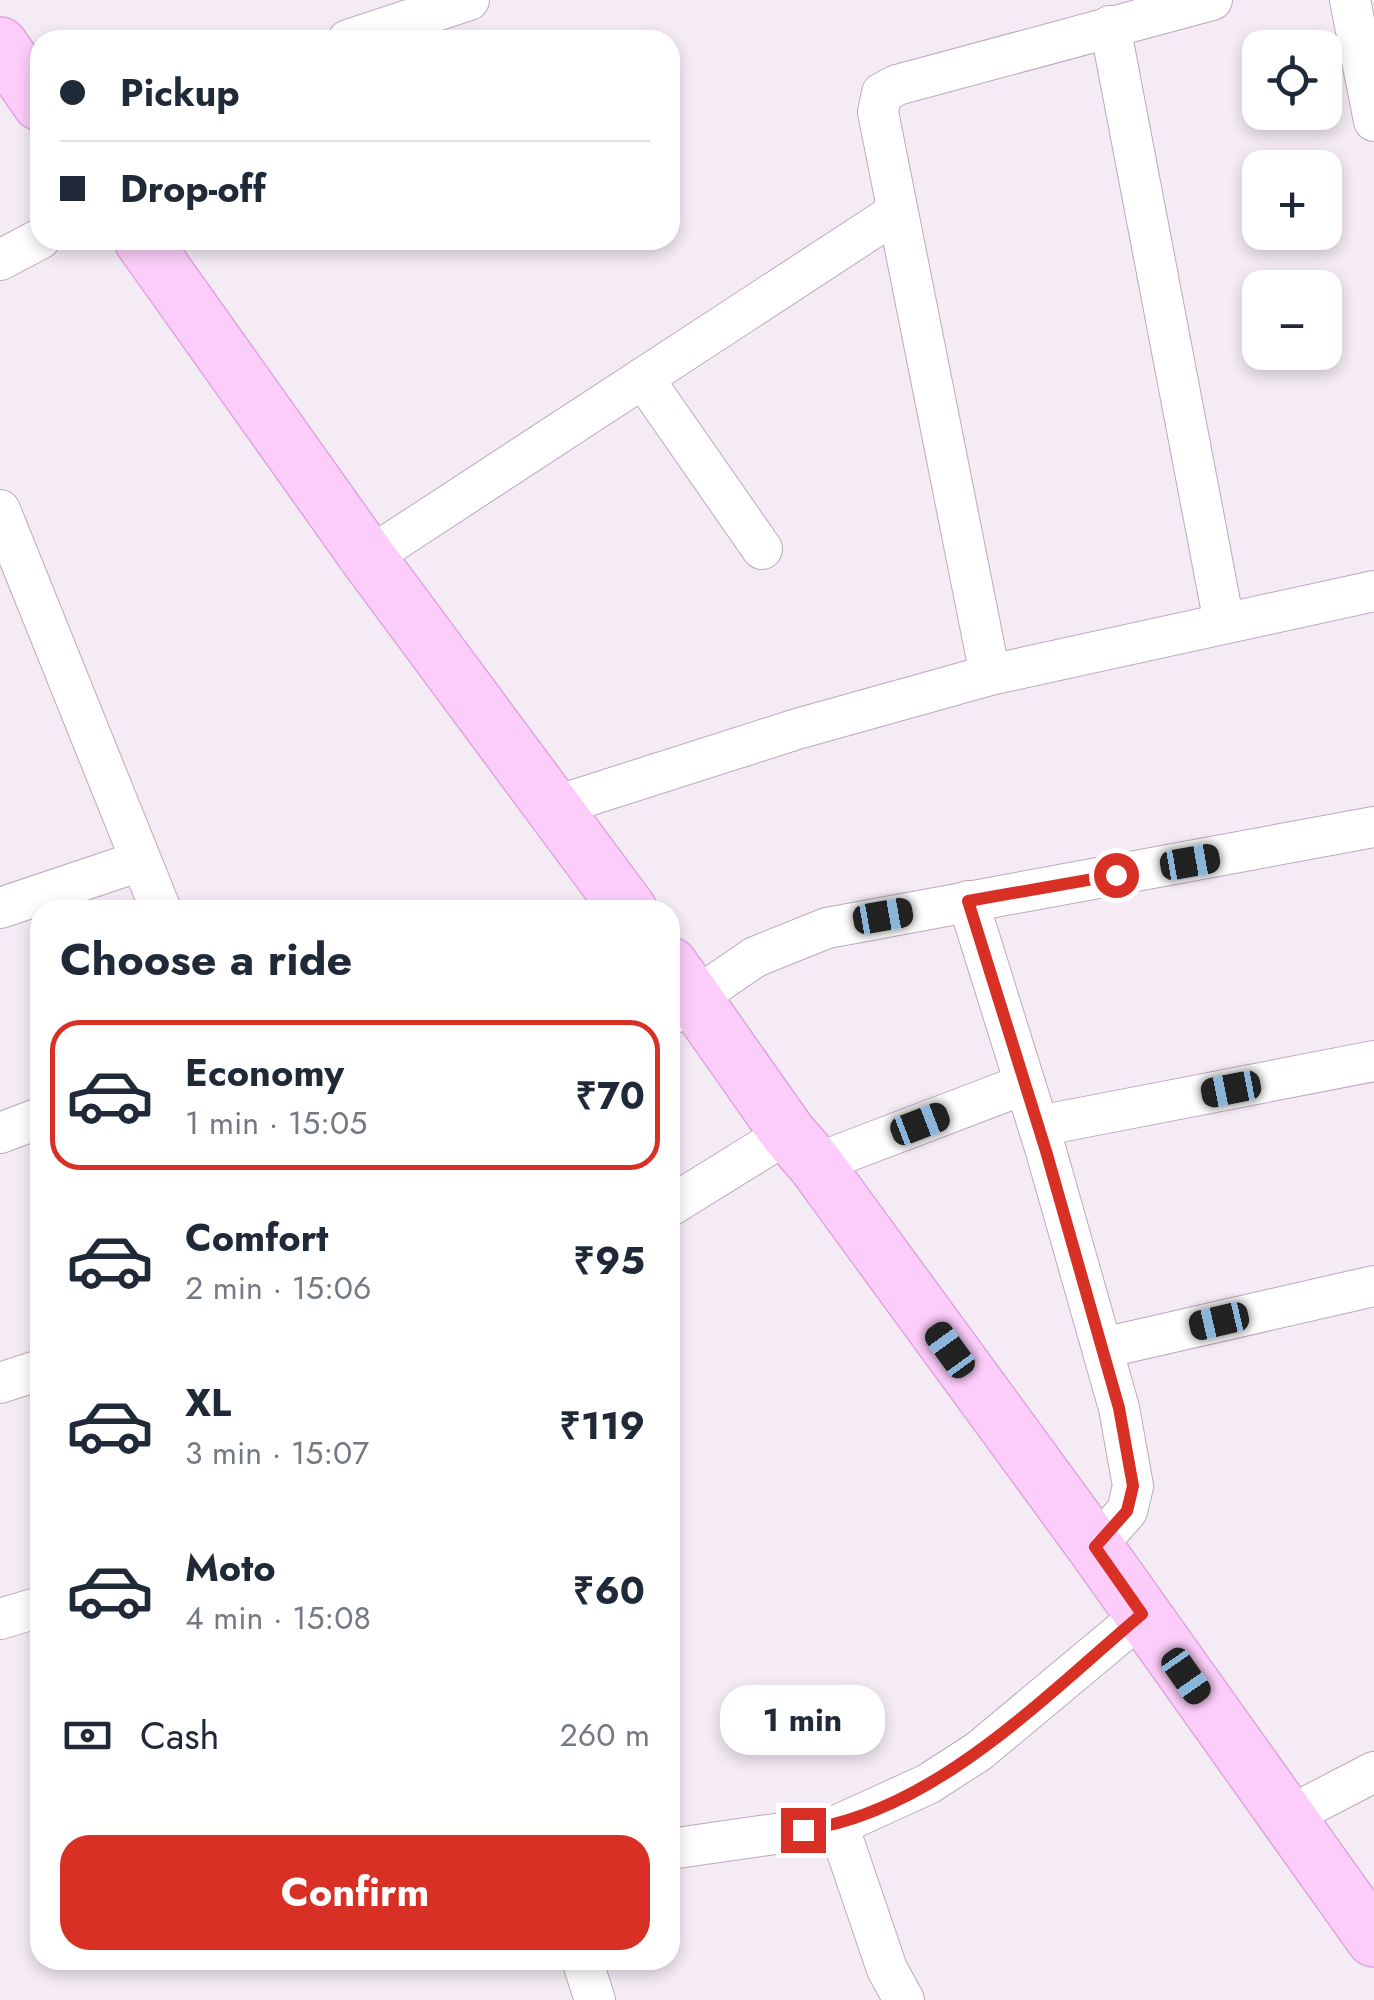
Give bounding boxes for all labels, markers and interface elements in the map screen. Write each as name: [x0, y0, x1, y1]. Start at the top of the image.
map controls: [1242, 30, 1342, 370]
button: locate: [1242, 30, 1342, 130]
text: Pickup: [120, 65, 240, 120]
button: +: [1242, 150, 1342, 250]
text: Drop-off: [120, 161, 266, 216]
button: −: [1242, 270, 1342, 370]
car: [1158, 842, 1222, 882]
route start: [1094, 853, 1139, 898]
car: [851, 896, 915, 936]
text: Choose a ride: [60, 927, 352, 992]
text: Economy: [185, 1045, 344, 1100]
icon: car: [65, 1050, 155, 1140]
text: ₹70: [575, 1068, 645, 1123]
car: [1199, 1069, 1263, 1109]
car: [887, 1099, 953, 1149]
text: 1 min · 15:05: [185, 1100, 367, 1146]
text: Comfort: [185, 1210, 328, 1265]
icon: car: [65, 1215, 155, 1305]
text: ₹95: [573, 1233, 645, 1288]
text: 2 min · 15:06: [185, 1265, 371, 1311]
car: [1186, 1300, 1252, 1342]
car: [920, 1317, 980, 1383]
text: XL: [185, 1375, 231, 1430]
icon: car: [65, 1380, 155, 1470]
text: ₹119: [559, 1398, 645, 1453]
text: 3 min · 15:07: [185, 1430, 369, 1476]
text: Moto: [185, 1540, 276, 1595]
icon: car: [65, 1545, 155, 1635]
text: ₹60: [573, 1563, 645, 1618]
text: 4 min · 15:08: [185, 1595, 371, 1641]
car: [1157, 1643, 1215, 1709]
callout: 1 min: [720, 1685, 886, 1755]
text: 1 min: [763, 1697, 842, 1743]
icon: cash: [60, 1708, 115, 1763]
text: Cash: [140, 1708, 220, 1763]
text: 260 m: [560, 1712, 650, 1758]
route end: [781, 1808, 826, 1853]
button: Confirm: [60, 1835, 650, 1950]

